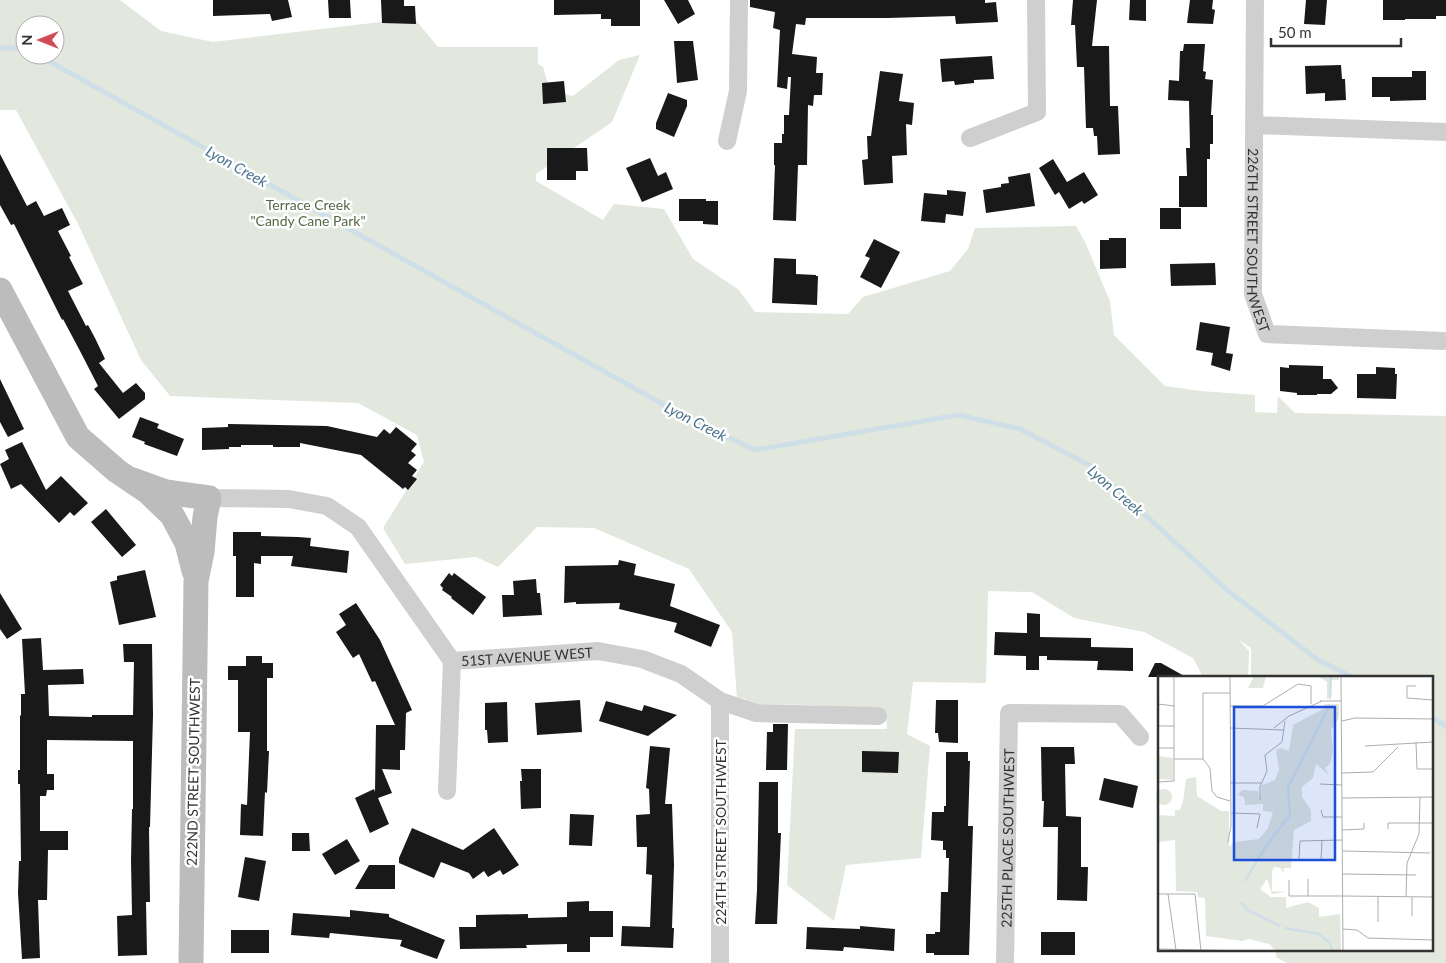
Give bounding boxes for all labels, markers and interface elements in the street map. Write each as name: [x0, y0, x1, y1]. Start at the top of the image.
north arrow: [15, 15, 65, 65]
scale bar: [1271, 15, 1401, 47]
text: 50 m: [1278, 23, 1312, 41]
text: N: [18, 35, 35, 45]
water label: Lyon Creek: [203, 142, 272, 191]
street label: 226TH STREET SOUTHWEST: [1244, 148, 1274, 335]
park label: Terrace Creek "Candy Cane Park": [250, 196, 366, 229]
water label: Lyon Creek: [662, 398, 731, 445]
water label: Lyon Creek: [1085, 461, 1148, 520]
street label: 51ST AVENUE WEST: [461, 643, 594, 669]
inset map: [1158, 676, 1434, 950]
street label: 222ND STREET SOUTHWEST: [183, 677, 203, 866]
street label: 224TH STREET SOUTHWEST: [712, 738, 729, 925]
street label: 225TH PLACE SOUTHWEST: [997, 747, 1017, 928]

